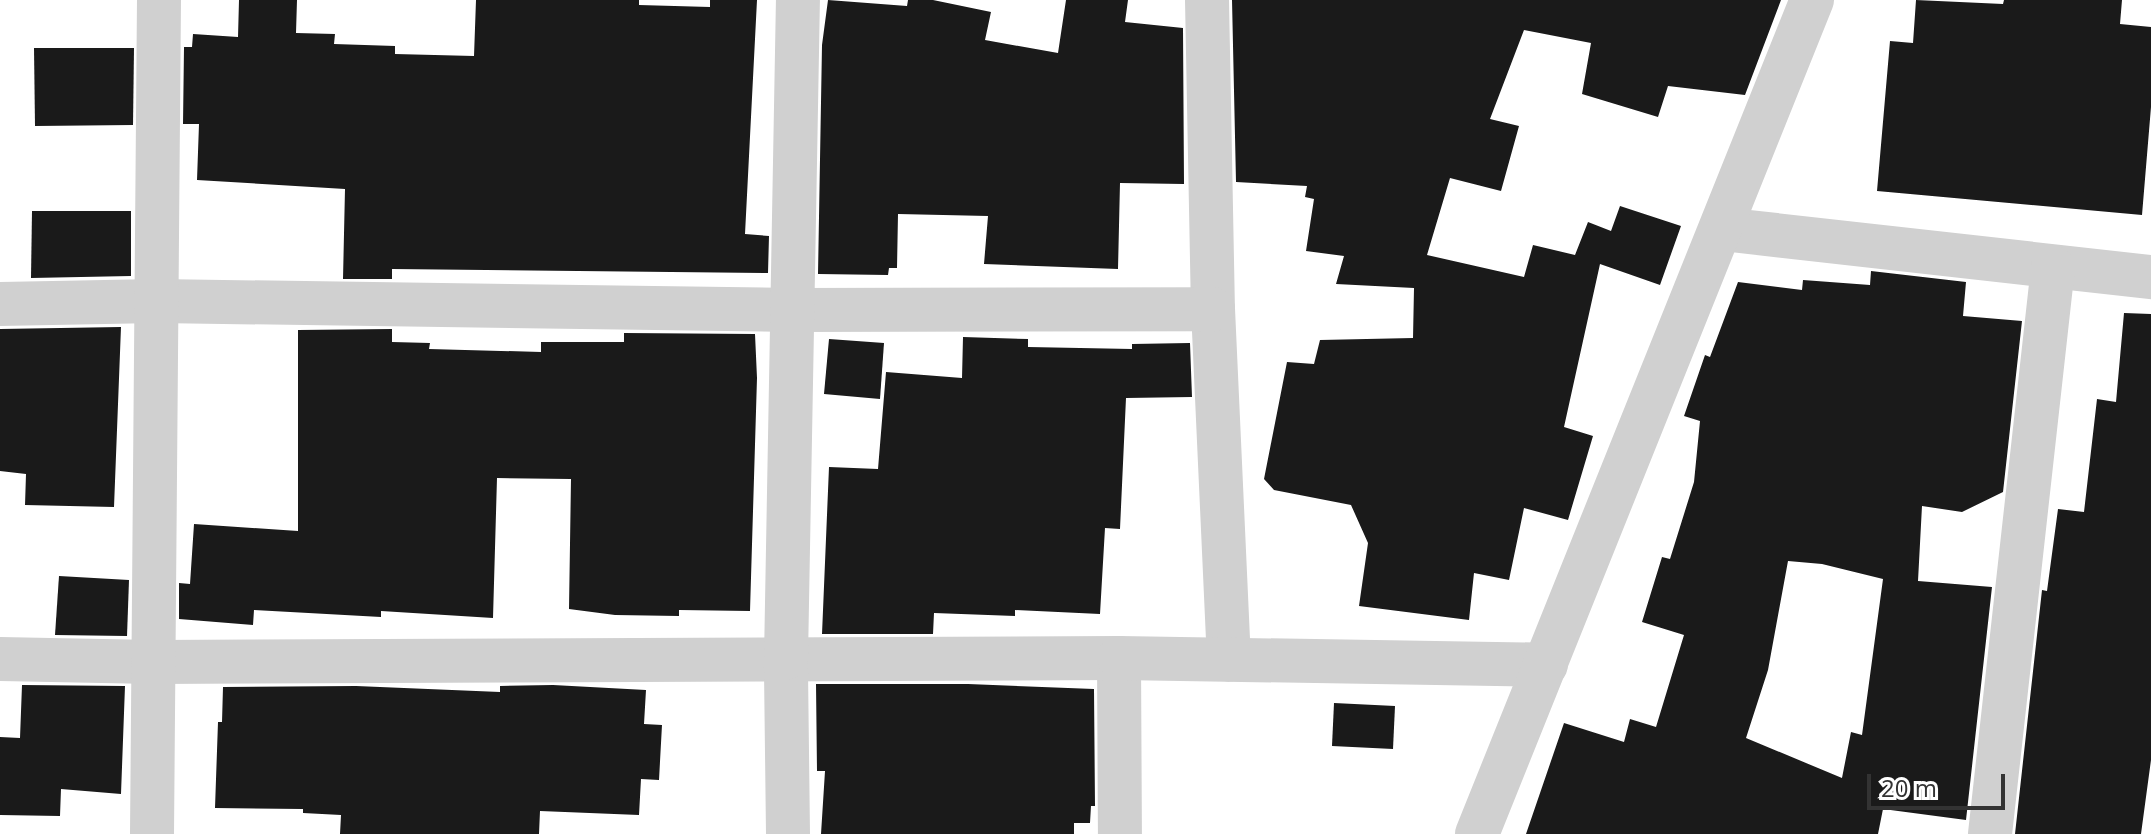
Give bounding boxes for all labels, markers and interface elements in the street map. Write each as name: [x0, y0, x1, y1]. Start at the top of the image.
scale bar: [1871, 758, 2009, 808]
text: 20 m: [1881, 771, 1937, 804]

